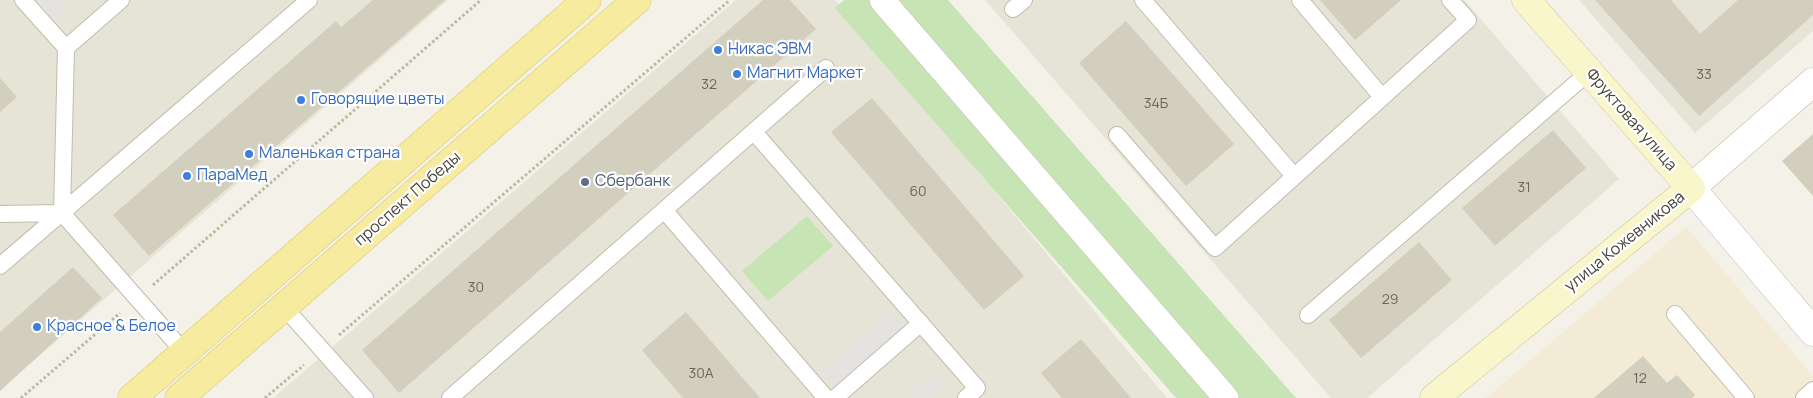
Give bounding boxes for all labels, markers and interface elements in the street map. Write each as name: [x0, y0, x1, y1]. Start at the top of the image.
place label: Никас ЭВМ: [728, 40, 811, 60]
marker: Никас ЭВМ: [712, 44, 724, 56]
place label: Магнит Маркет: [747, 64, 863, 84]
street label: Фруктовая улица: [1581, 65, 1681, 175]
house number: 33: [1696, 67, 1712, 83]
marker: Магнит Маркет: [731, 68, 743, 80]
house number: 32: [701, 77, 717, 93]
place label: Говорящие цветы: [311, 90, 444, 110]
marker: Говорящие цветы: [295, 94, 307, 106]
house number: 34Б: [1144, 96, 1168, 112]
place label: Маленькая страна: [259, 144, 400, 164]
marker: Маленькая страна: [243, 148, 255, 160]
street label: проспект Победы: [351, 148, 465, 250]
place label: ПараМед: [197, 166, 268, 186]
marker: ПараМед: [181, 170, 193, 182]
place label: Сбербанк: [595, 172, 670, 192]
marker: Сбербанк: [579, 176, 591, 188]
house number: 31: [1517, 180, 1531, 196]
house number: 60: [909, 184, 927, 200]
street label: улица Кожевникова: [1561, 188, 1689, 296]
house number: 30: [468, 280, 484, 296]
house number: 29: [1382, 292, 1398, 308]
place label: Красное & Белое: [47, 317, 176, 337]
marker: Красное & Белое: [31, 321, 43, 333]
house number: 30А: [688, 366, 714, 382]
house number: 12: [1633, 371, 1647, 387]

